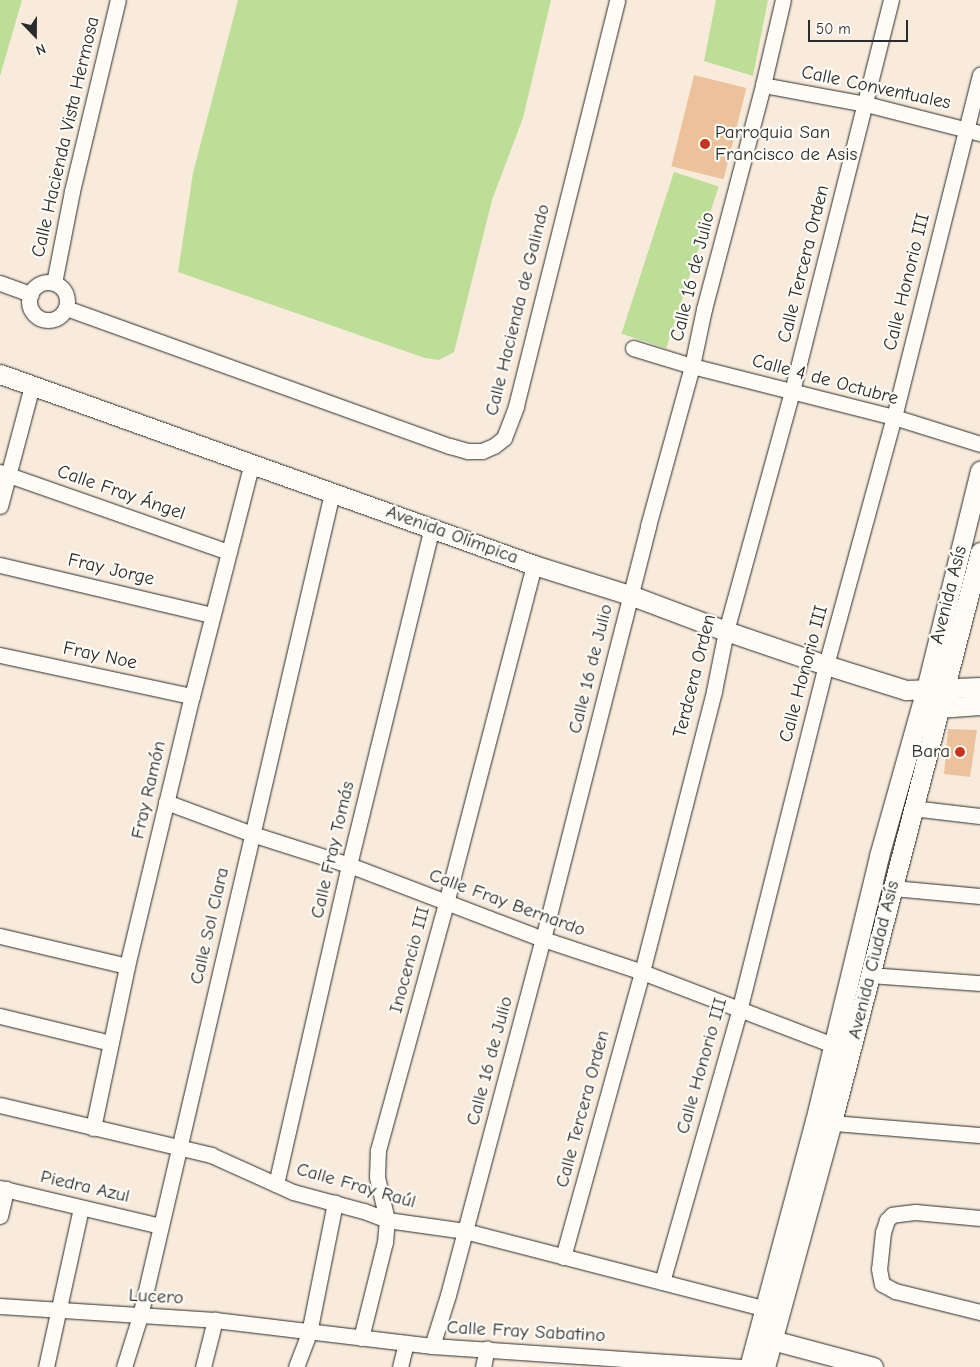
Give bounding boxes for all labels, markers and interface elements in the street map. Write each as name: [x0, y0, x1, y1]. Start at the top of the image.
north arrow: [10, 10, 60, 60]
scale bar: [810, 10, 910, 42]
street label: Calle Hacienda Vista Hermosa: [27, 14, 105, 260]
text: 50 m: [816, 20, 851, 38]
text: N: [33, 40, 48, 59]
street label: Calle Conventuales: [799, 61, 953, 115]
place label: Parroquia San Francisco de Asis: [715, 122, 857, 166]
marker: Parroquia San Francisco de Asis: [699, 138, 711, 150]
street label: Calle Tercera Orden: [773, 183, 835, 345]
street label: Calle Hacienda de Galindo: [481, 202, 555, 418]
street label: Calle 16 de Julio: [666, 210, 720, 344]
street label: Calle Honorio III: [879, 211, 935, 353]
street label: Calle 4 de Octubre: [749, 350, 901, 410]
street label: Calle Fray Ángel: [54, 460, 188, 526]
street label: Avenida Olímpica: [383, 501, 521, 569]
street label: Avenida Asís: [926, 544, 972, 646]
street label: Fray Jorge: [66, 549, 156, 591]
street label: Calle 16 de Julio: [564, 602, 618, 736]
street label: Calle Honorio III: [775, 603, 833, 745]
street label: Terdcera Orden: [669, 612, 721, 740]
street label: Fray Noe: [61, 637, 139, 675]
street label: Fray Ramón: [127, 739, 171, 841]
place label: Bara: [911, 741, 950, 763]
marker: Bara: [954, 746, 966, 758]
street label: Calle Fray Tomás: [306, 779, 360, 921]
street label: Calle Fray Bernardo: [426, 864, 588, 942]
street label: Calle Sol Clara: [185, 865, 235, 987]
street label: Avenida Ciudad Asís: [843, 878, 905, 1042]
street label: Inocencio III: [385, 904, 435, 1016]
street label: Calle 16 de Julio: [462, 994, 518, 1128]
street label: Calle Honorio III: [672, 995, 732, 1137]
street label: Calle Tercera Orden: [551, 1028, 615, 1190]
street label: Calle Fray Raúl: [294, 1158, 418, 1214]
street label: Piedra Azul: [38, 1166, 132, 1208]
street label: Lucero: [128, 1284, 184, 1310]
street label: Calle Fray Sabatino: [446, 1316, 606, 1348]

